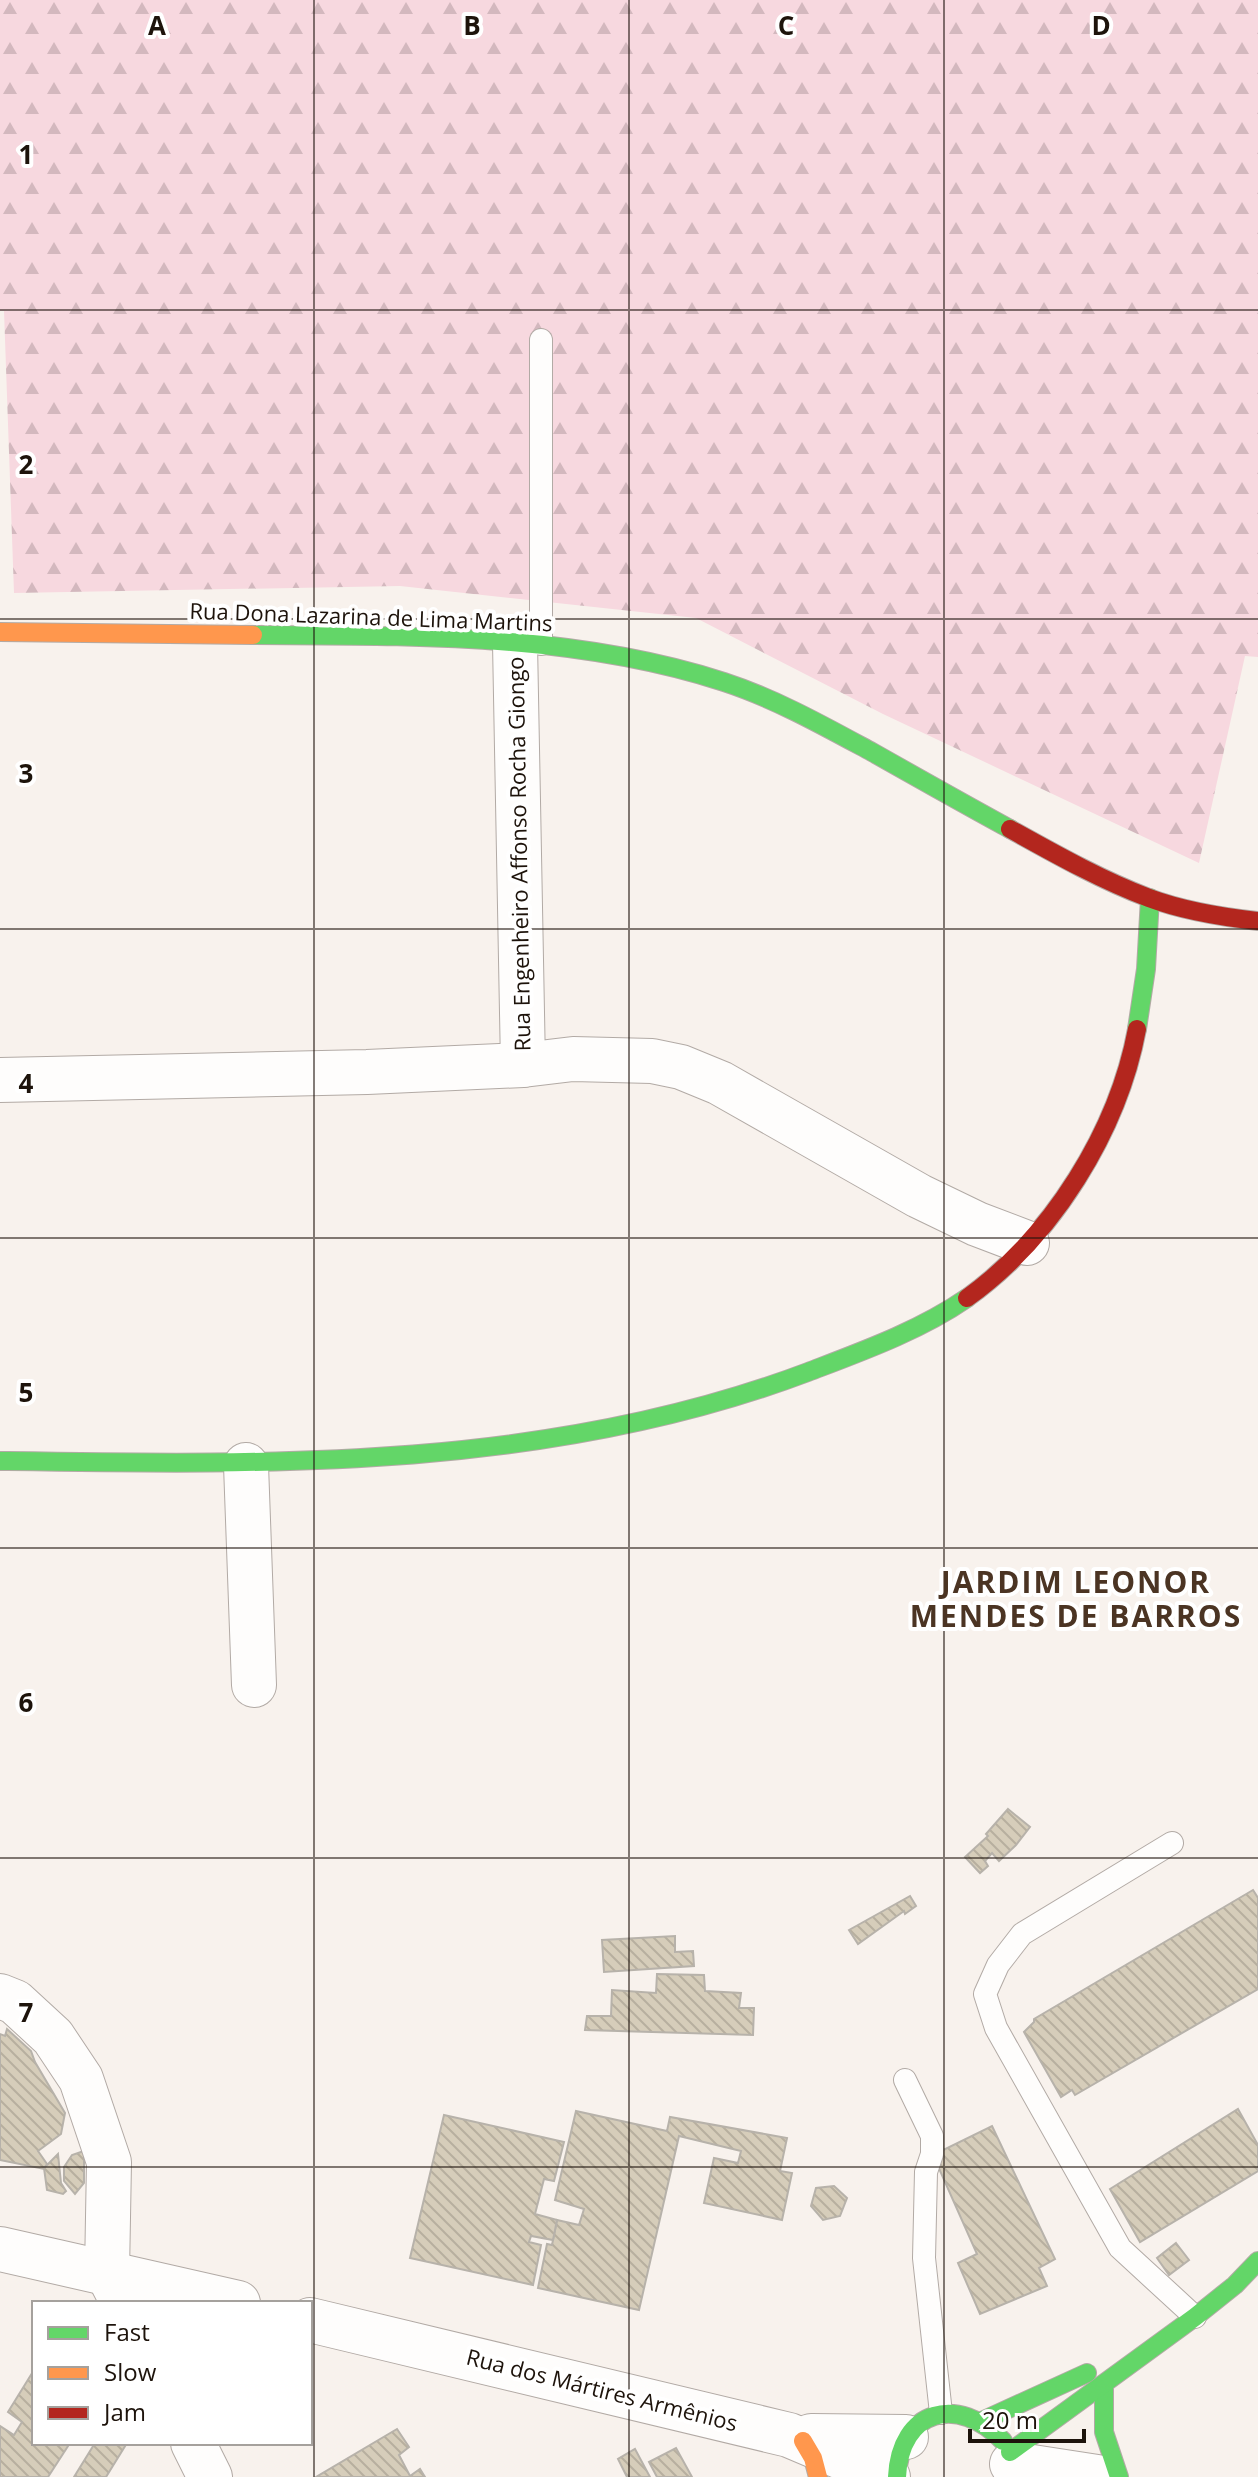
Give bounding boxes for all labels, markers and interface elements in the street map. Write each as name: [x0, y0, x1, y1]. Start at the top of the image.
text: A: [148, 7, 166, 43]
text: B: [463, 7, 481, 43]
text: C: [778, 7, 794, 43]
text: D: [1091, 7, 1111, 43]
text: 1: [19, 136, 33, 172]
text: 2: [19, 446, 34, 482]
street label: Rua Dona Lazarina de Lima Martins: [189, 595, 553, 637]
street label: Rua Engenheiro Affonso Rocha Giongo: [500, 656, 536, 1052]
text: 3: [19, 755, 33, 791]
text: 4: [19, 1065, 34, 1101]
text: 5: [19, 1374, 33, 1410]
district label: JARDIM LEONOR MENDES DE BARROS: [910, 1561, 1242, 1636]
text: 6: [19, 1684, 34, 1720]
text: 7: [19, 1994, 34, 2030]
legend: [32, 2301, 312, 2445]
text: Fast: [104, 2315, 150, 2348]
street label: Rua dos Mártires Armênios: [464, 2341, 741, 2437]
text: Slow: [104, 2355, 157, 2388]
scale bar: [970, 2393, 1084, 2443]
text: Jam: [102, 2395, 146, 2428]
text: 20 m: [982, 2403, 1038, 2436]

